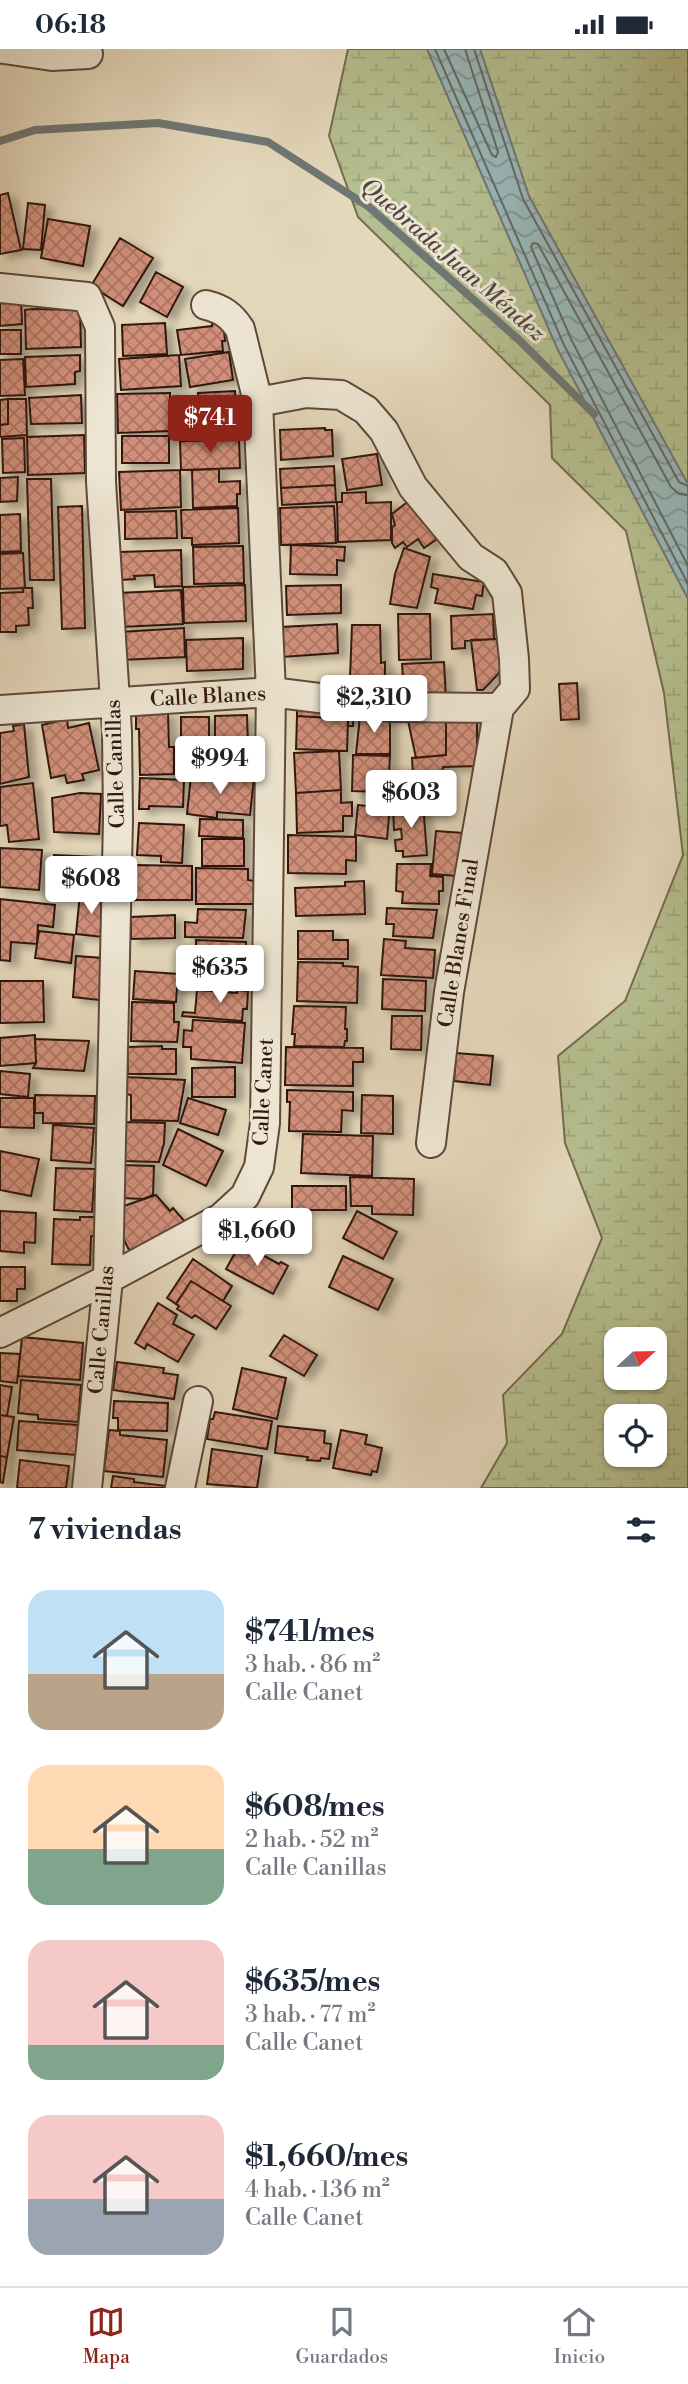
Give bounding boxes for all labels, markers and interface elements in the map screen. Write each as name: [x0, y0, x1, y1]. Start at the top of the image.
text: 06:18: [35, 9, 106, 41]
water label: Quebrada Juan Méndez: [355, 172, 551, 348]
pin: $741: [169, 395, 251, 455]
text: $741: [184, 404, 236, 432]
pin: $2,310: [317, 675, 431, 735]
street label: Calle Blanes: [149, 681, 267, 713]
text: $2,310: [336, 684, 412, 712]
street label: Calle Canillas: [101, 699, 131, 829]
pin: $994: [179, 737, 261, 796]
text: $994: [191, 745, 249, 773]
pin: $603: [370, 771, 452, 830]
text: $603: [382, 779, 440, 807]
pin: $608: [50, 857, 132, 916]
street label: Calle Blanes Final: [433, 857, 485, 1029]
text: $608: [61, 865, 121, 893]
pin: $635: [179, 946, 261, 1005]
text: $635: [192, 954, 248, 982]
street label: Calle Canet: [248, 1037, 280, 1147]
pin: $1,660: [200, 1209, 314, 1268]
text: $1,660: [218, 1217, 296, 1245]
street label: Calle Canillas: [83, 1265, 121, 1395]
north arrow: [604, 1327, 667, 1389]
map controls: [604, 1327, 667, 1467]
button: locate: [604, 1404, 667, 1467]
text: 7 viviendas: [28, 1511, 182, 1549]
icon: filters: [622, 1511, 660, 1549]
text: $741/mes: [245, 1613, 375, 1651]
icon: home: [84, 1618, 168, 1702]
text: 3 hab. · 86 m²: [245, 1651, 380, 1679]
text: Calle Canet: [245, 1679, 363, 1707]
text: $608/mes: [245, 1788, 385, 1826]
icon: home: [84, 1793, 168, 1877]
text: 2 hab. · 52 m²: [245, 1826, 379, 1854]
text: Calle Canillas: [245, 1854, 386, 1882]
text: $635/mes: [245, 1963, 380, 2001]
icon: home: [84, 1968, 168, 2052]
text: 3 hab. · 77 m²: [245, 2001, 376, 2029]
text: Calle Canet: [245, 2029, 363, 2057]
text: $1,660/mes: [245, 2138, 408, 2176]
icon: home: [84, 2143, 168, 2227]
text: 4 hab. · 136 m²: [245, 2176, 390, 2204]
text: Calle Canet: [245, 2204, 363, 2232]
tab: Mapa: [83, 2303, 130, 2369]
tab: Guardados: [295, 2303, 388, 2369]
tab: Inicio: [554, 2303, 605, 2369]

